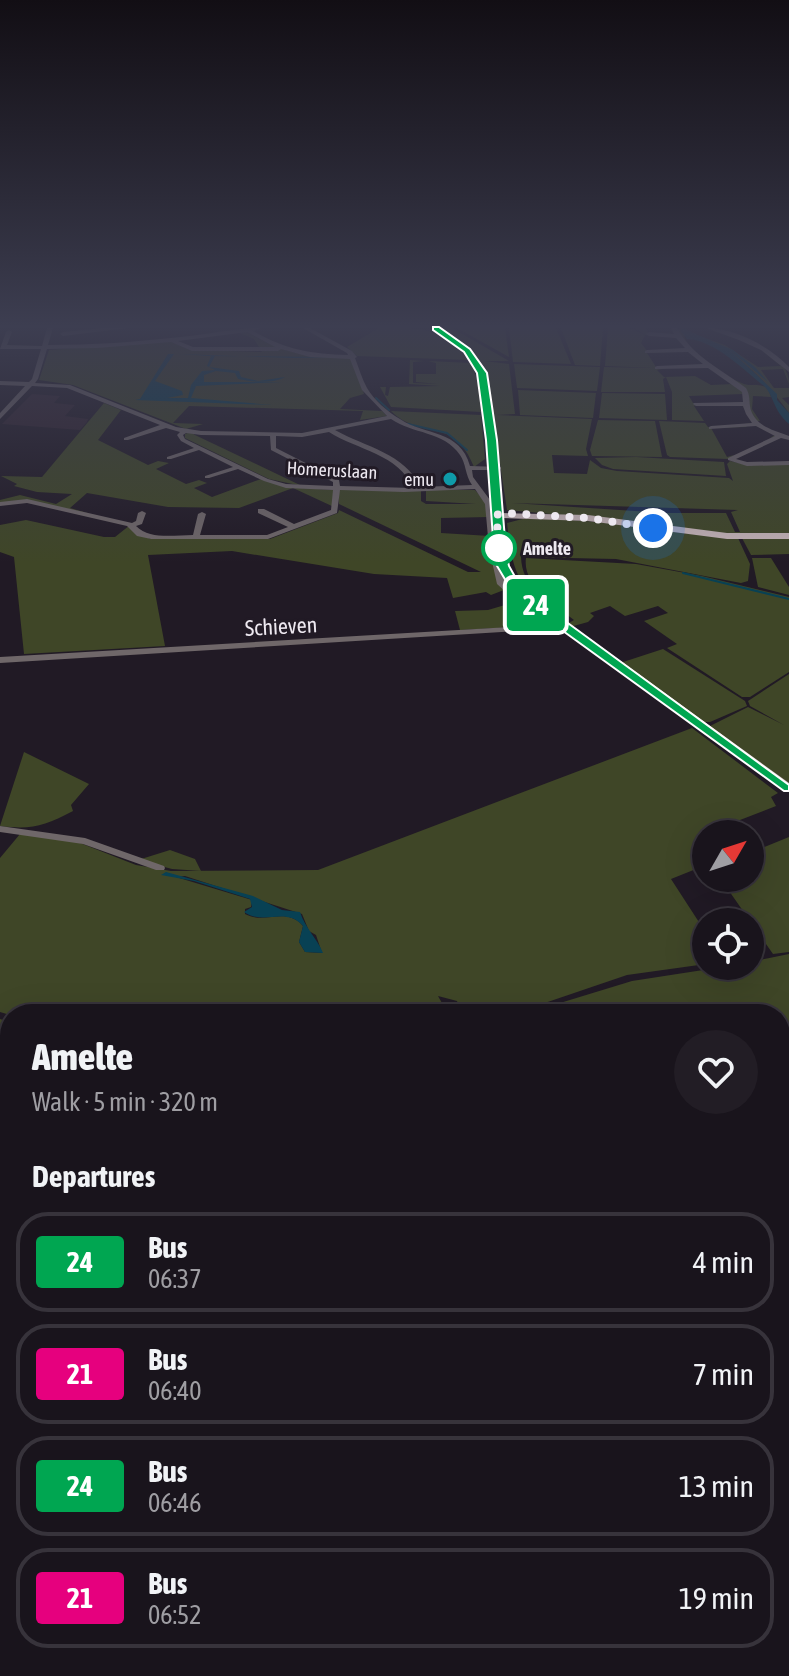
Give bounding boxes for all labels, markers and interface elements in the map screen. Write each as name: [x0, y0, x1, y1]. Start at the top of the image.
street label: Homeruslaan: [286, 457, 378, 483]
place label: emu: [404, 469, 434, 490]
marker: emu: [441, 470, 459, 488]
your location: [633, 508, 673, 548]
marker: Amelte: [482, 531, 516, 565]
place label: Amelte: [522, 538, 571, 559]
line badge: 24: [500, 579, 572, 631]
text: 24: [523, 589, 549, 621]
street label: Schieven: [244, 611, 318, 641]
north arrow: [692, 820, 764, 892]
map controls: [692, 820, 764, 980]
button: locate: [692, 908, 764, 980]
button: heart: [674, 1030, 758, 1114]
text: Amelte: [32, 1035, 133, 1078]
text: Walk · 5 min · 320 m: [32, 1087, 218, 1117]
text: Departures: [32, 1159, 155, 1193]
text: Bus: [148, 1230, 187, 1264]
text: 4 min: [693, 1245, 754, 1279]
text: 24: [67, 1246, 93, 1278]
text: 06:37: [148, 1264, 202, 1294]
text: Bus: [148, 1342, 187, 1376]
text: 7 min: [693, 1357, 754, 1391]
text: 21: [67, 1358, 93, 1390]
text: 06:40: [148, 1376, 202, 1406]
text: Bus: [148, 1454, 187, 1488]
text: 13 min: [679, 1469, 754, 1503]
text: 24: [67, 1470, 93, 1502]
text: 06:46: [148, 1488, 202, 1518]
text: Bus: [148, 1566, 187, 1600]
text: 19 min: [679, 1581, 754, 1615]
text: 21: [67, 1582, 93, 1614]
text: 06:52: [148, 1600, 202, 1630]

